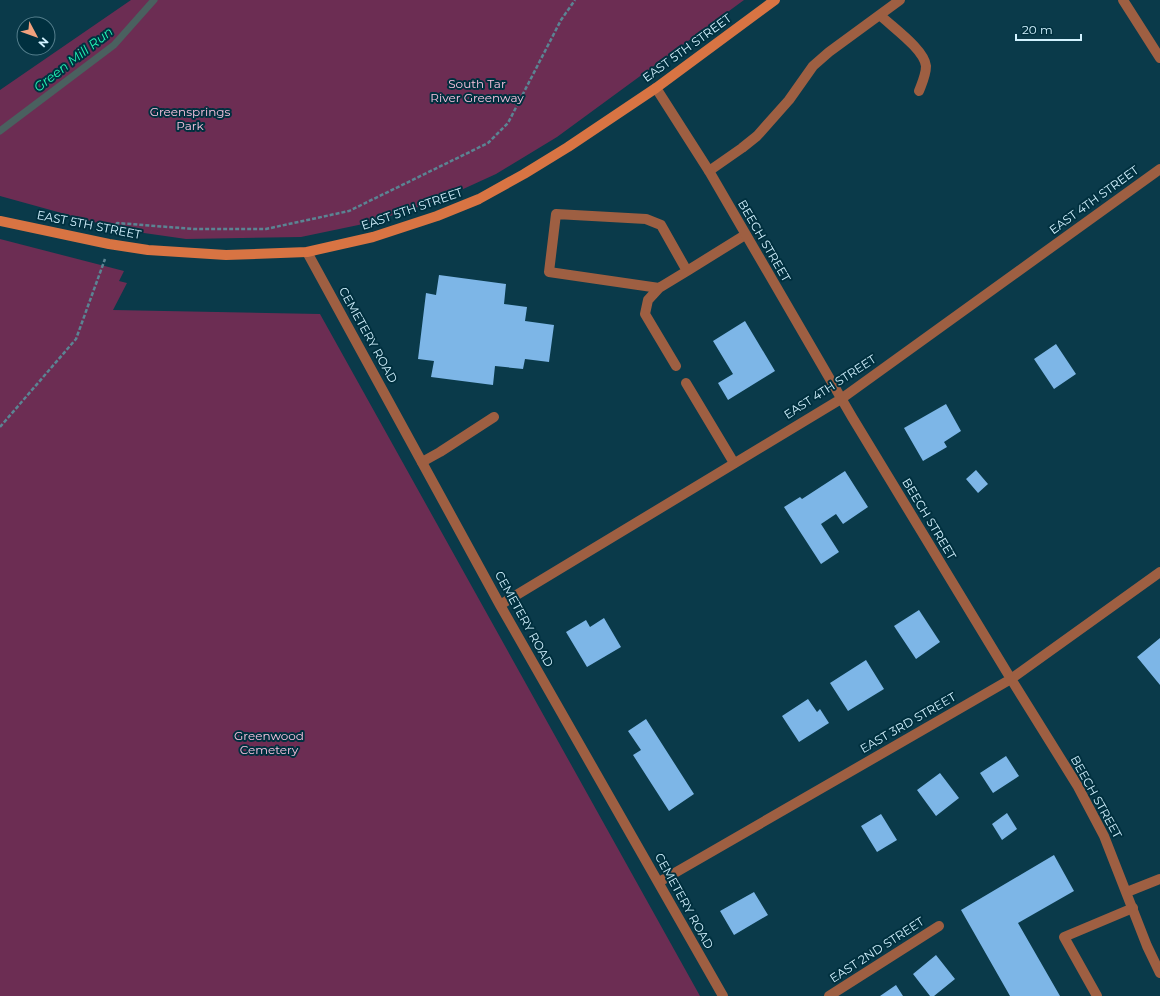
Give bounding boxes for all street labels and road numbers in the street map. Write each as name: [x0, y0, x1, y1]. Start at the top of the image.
street label: EAST 5TH STREET: [639, 10, 734, 85]
street label: EAST 4TH STREET: [1046, 162, 1141, 237]
street label: EAST 5TH STREET: [359, 184, 465, 233]
street label: BEECH STREET: [735, 197, 794, 285]
street label: EAST 5TH STREET: [36, 207, 143, 242]
street label: CEMETERY ROAD: [336, 284, 401, 385]
street label: EAST 4TH STREET: [781, 351, 879, 422]
street label: BEECH STREET: [899, 475, 960, 562]
street label: CEMETERY ROAD: [492, 568, 557, 669]
street label: EAST 3RD STREET: [857, 689, 958, 756]
street label: BEECH STREET: [1068, 753, 1125, 841]
street label: CEMETERY ROAD: [652, 850, 717, 951]
street label: EAST 2ND STREET: [827, 913, 927, 986]

